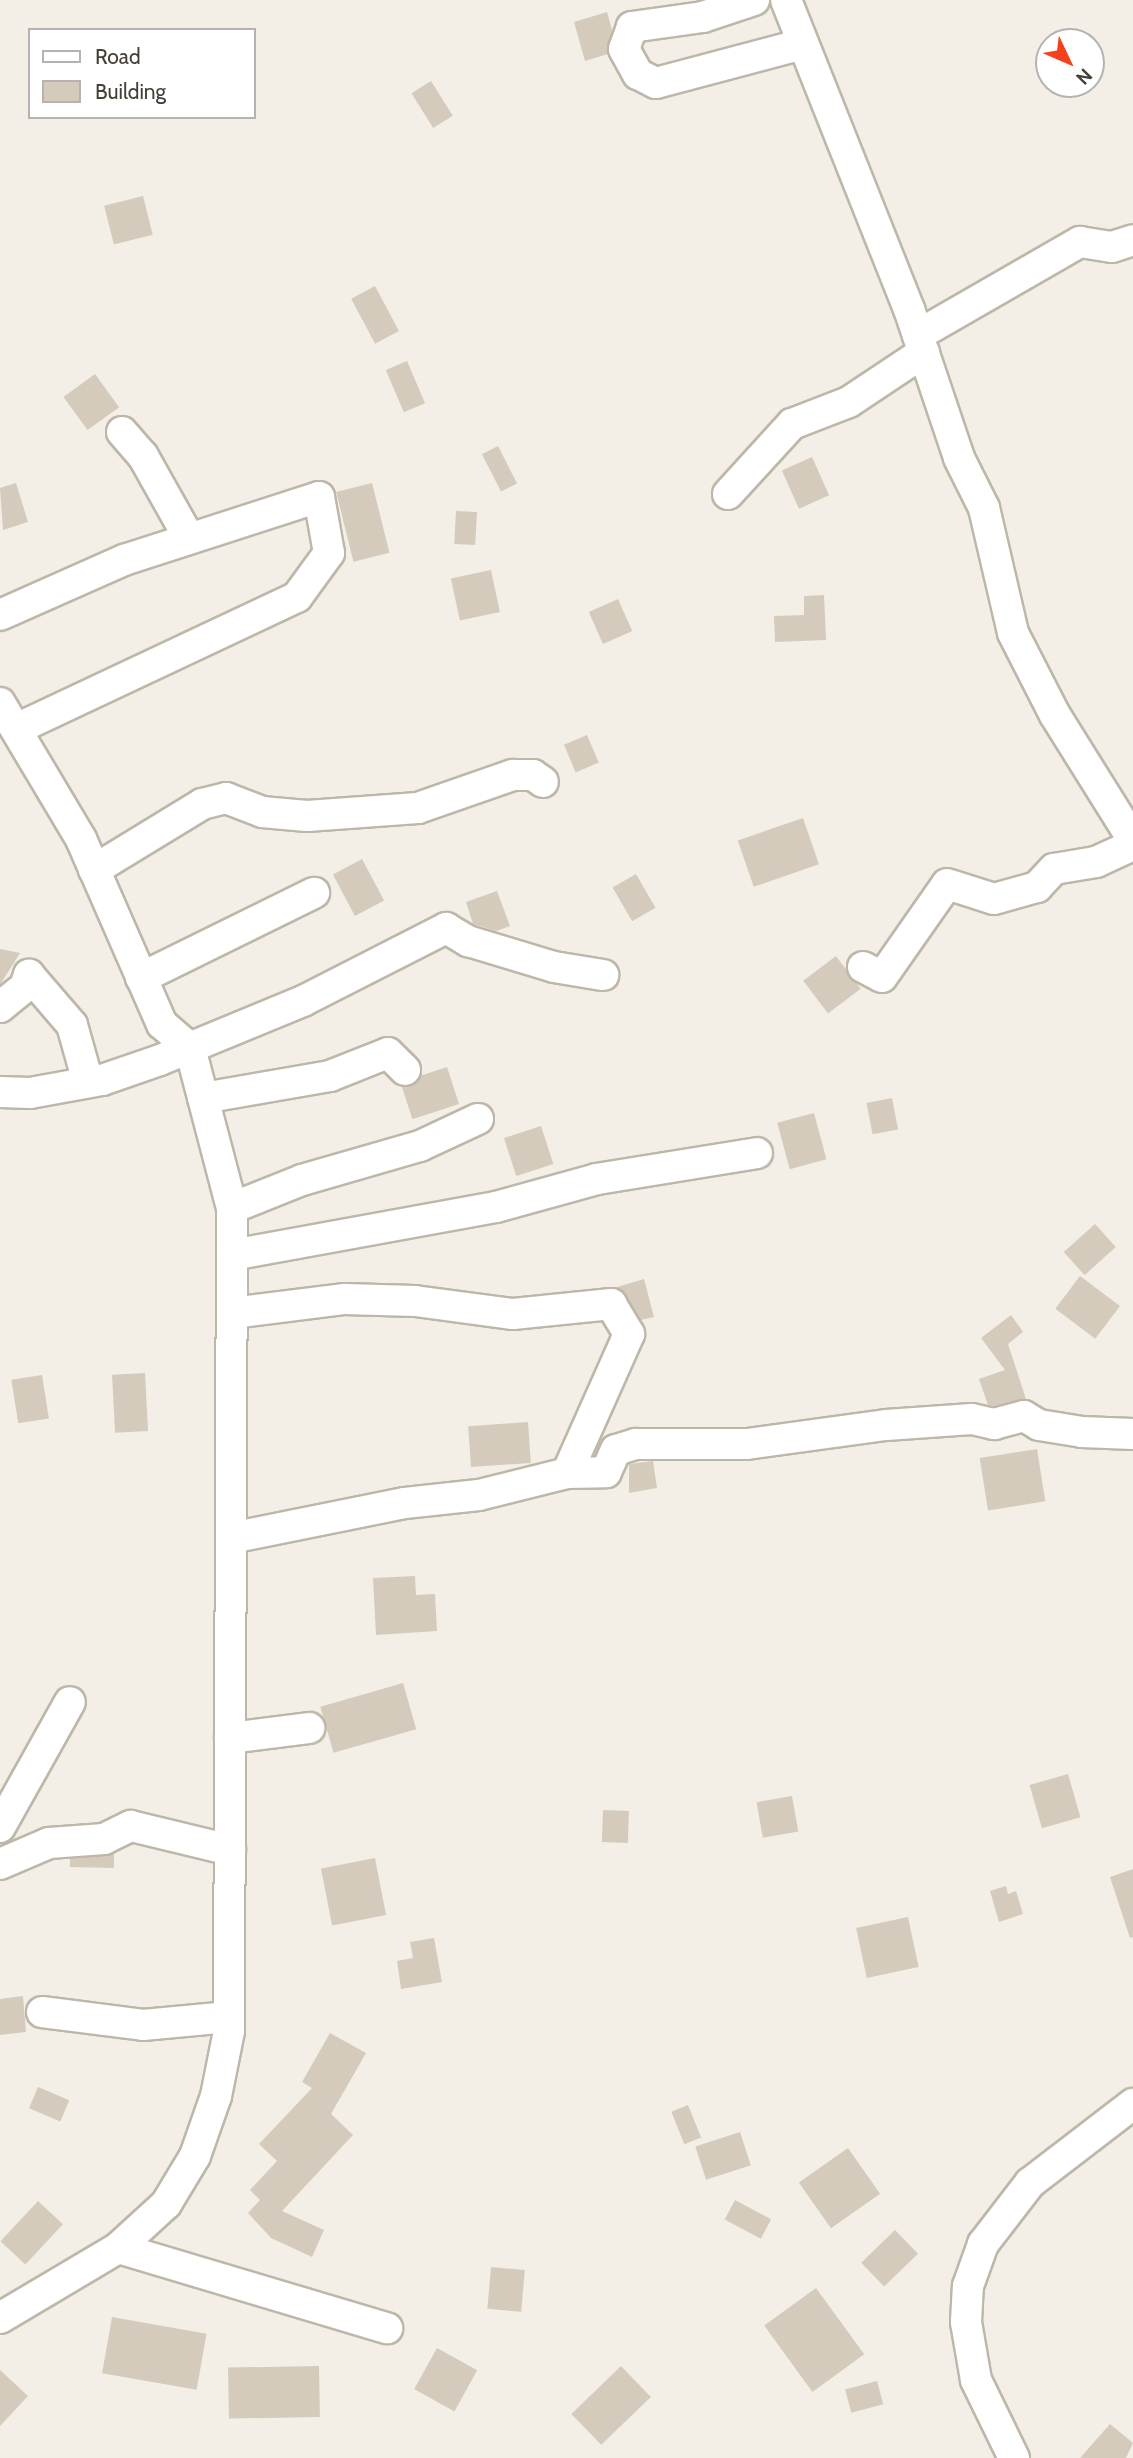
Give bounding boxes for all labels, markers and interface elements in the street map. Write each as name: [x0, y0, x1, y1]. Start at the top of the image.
legend: [28, 28, 256, 119]
north arrow: [1035, 28, 1105, 98]
text: Road: [95, 44, 141, 69]
text: N: [1071, 64, 1097, 89]
text: Building: [95, 79, 166, 104]

